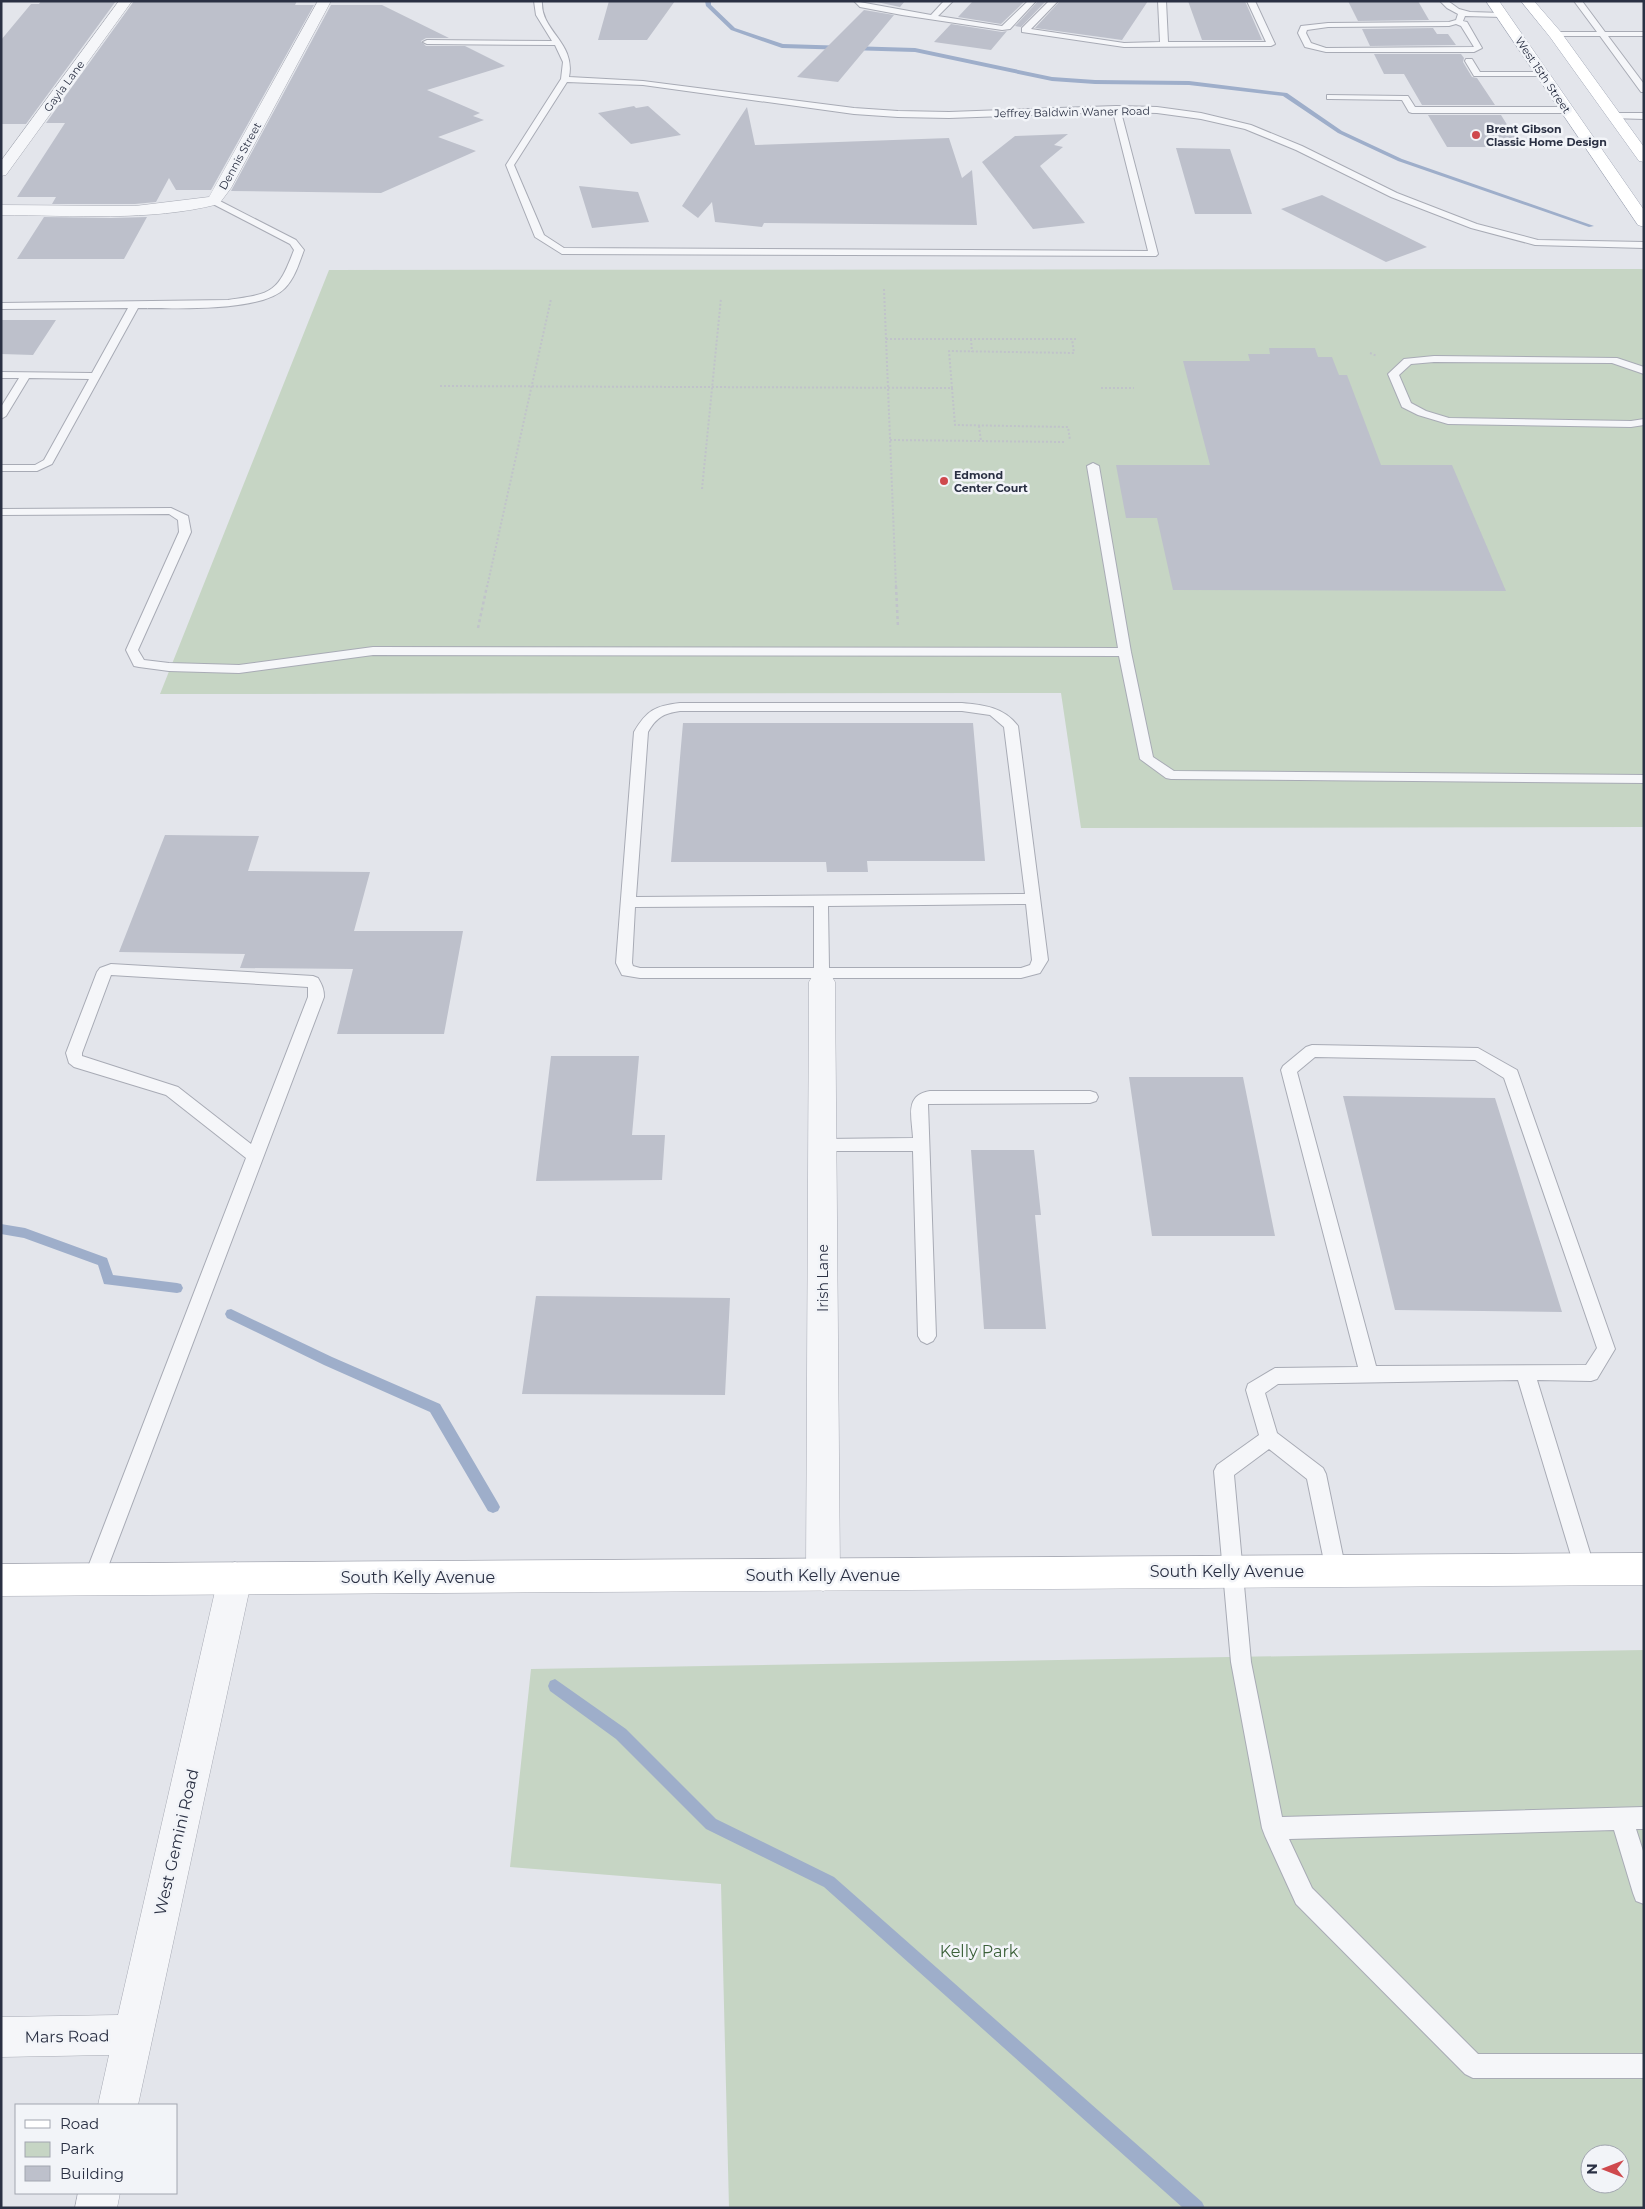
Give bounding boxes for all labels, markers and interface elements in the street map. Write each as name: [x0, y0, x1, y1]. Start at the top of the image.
street label: West 15th Street: [1512, 34, 1574, 116]
street label: Gayla Lane: [41, 57, 88, 114]
street label: Jeffrey Baldwin Waner Road: [993, 104, 1150, 120]
street label: Dennis Street: [216, 119, 265, 192]
place label: Brent Gibson Classic Home Design: [1486, 122, 1607, 149]
marker: Brent Gibson Classic Home Design: [1470, 129, 1482, 141]
place label: Edmond Center Court: [954, 468, 1028, 495]
marker: Edmond Center Court: [938, 475, 950, 487]
street label: Irish Lane: [814, 1244, 832, 1312]
street label: South Kelly Avenue: [1150, 1562, 1304, 1581]
street label: South Kelly Avenue: [746, 1566, 900, 1585]
street label: South Kelly Avenue: [341, 1568, 495, 1587]
street label: West Gemini Road: [150, 1767, 203, 1917]
park label: Kelly Park: [940, 1942, 1019, 1961]
street label: Mars Road: [24, 2026, 110, 2047]
legend: [15, 2104, 178, 2194]
text: Road: [60, 2114, 99, 2133]
text: Park: [60, 2139, 94, 2158]
north arrow: [1580, 2144, 1630, 2194]
text: N: [1583, 2163, 1601, 2175]
text: Building: [60, 2164, 124, 2183]

